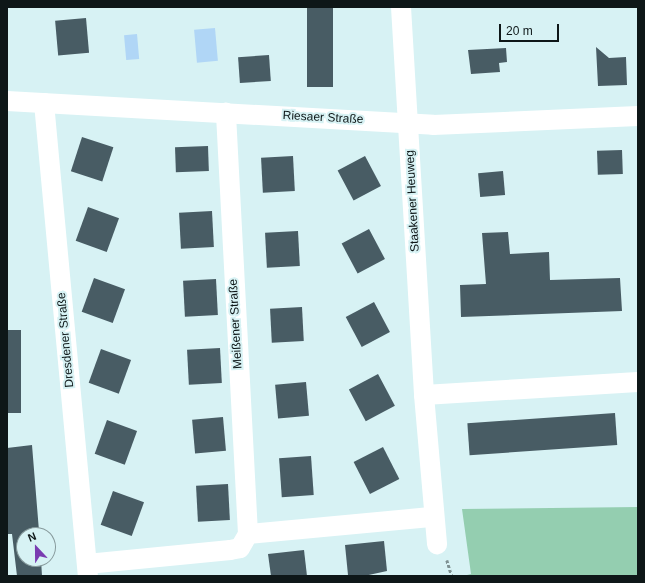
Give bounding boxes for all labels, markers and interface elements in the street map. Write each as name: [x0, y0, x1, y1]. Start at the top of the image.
scale bar: [501, 16, 561, 42]
text: 20 m: [506, 24, 533, 38]
street label: Riesaer Straße: [282, 109, 364, 127]
street label: Staakener Heuweg: [403, 150, 423, 252]
street label: Meißener Straße: [226, 279, 246, 369]
street label: Dresdener Straße: [55, 292, 77, 388]
north arrow: [16, 527, 56, 567]
text: N: [26, 530, 38, 544]

